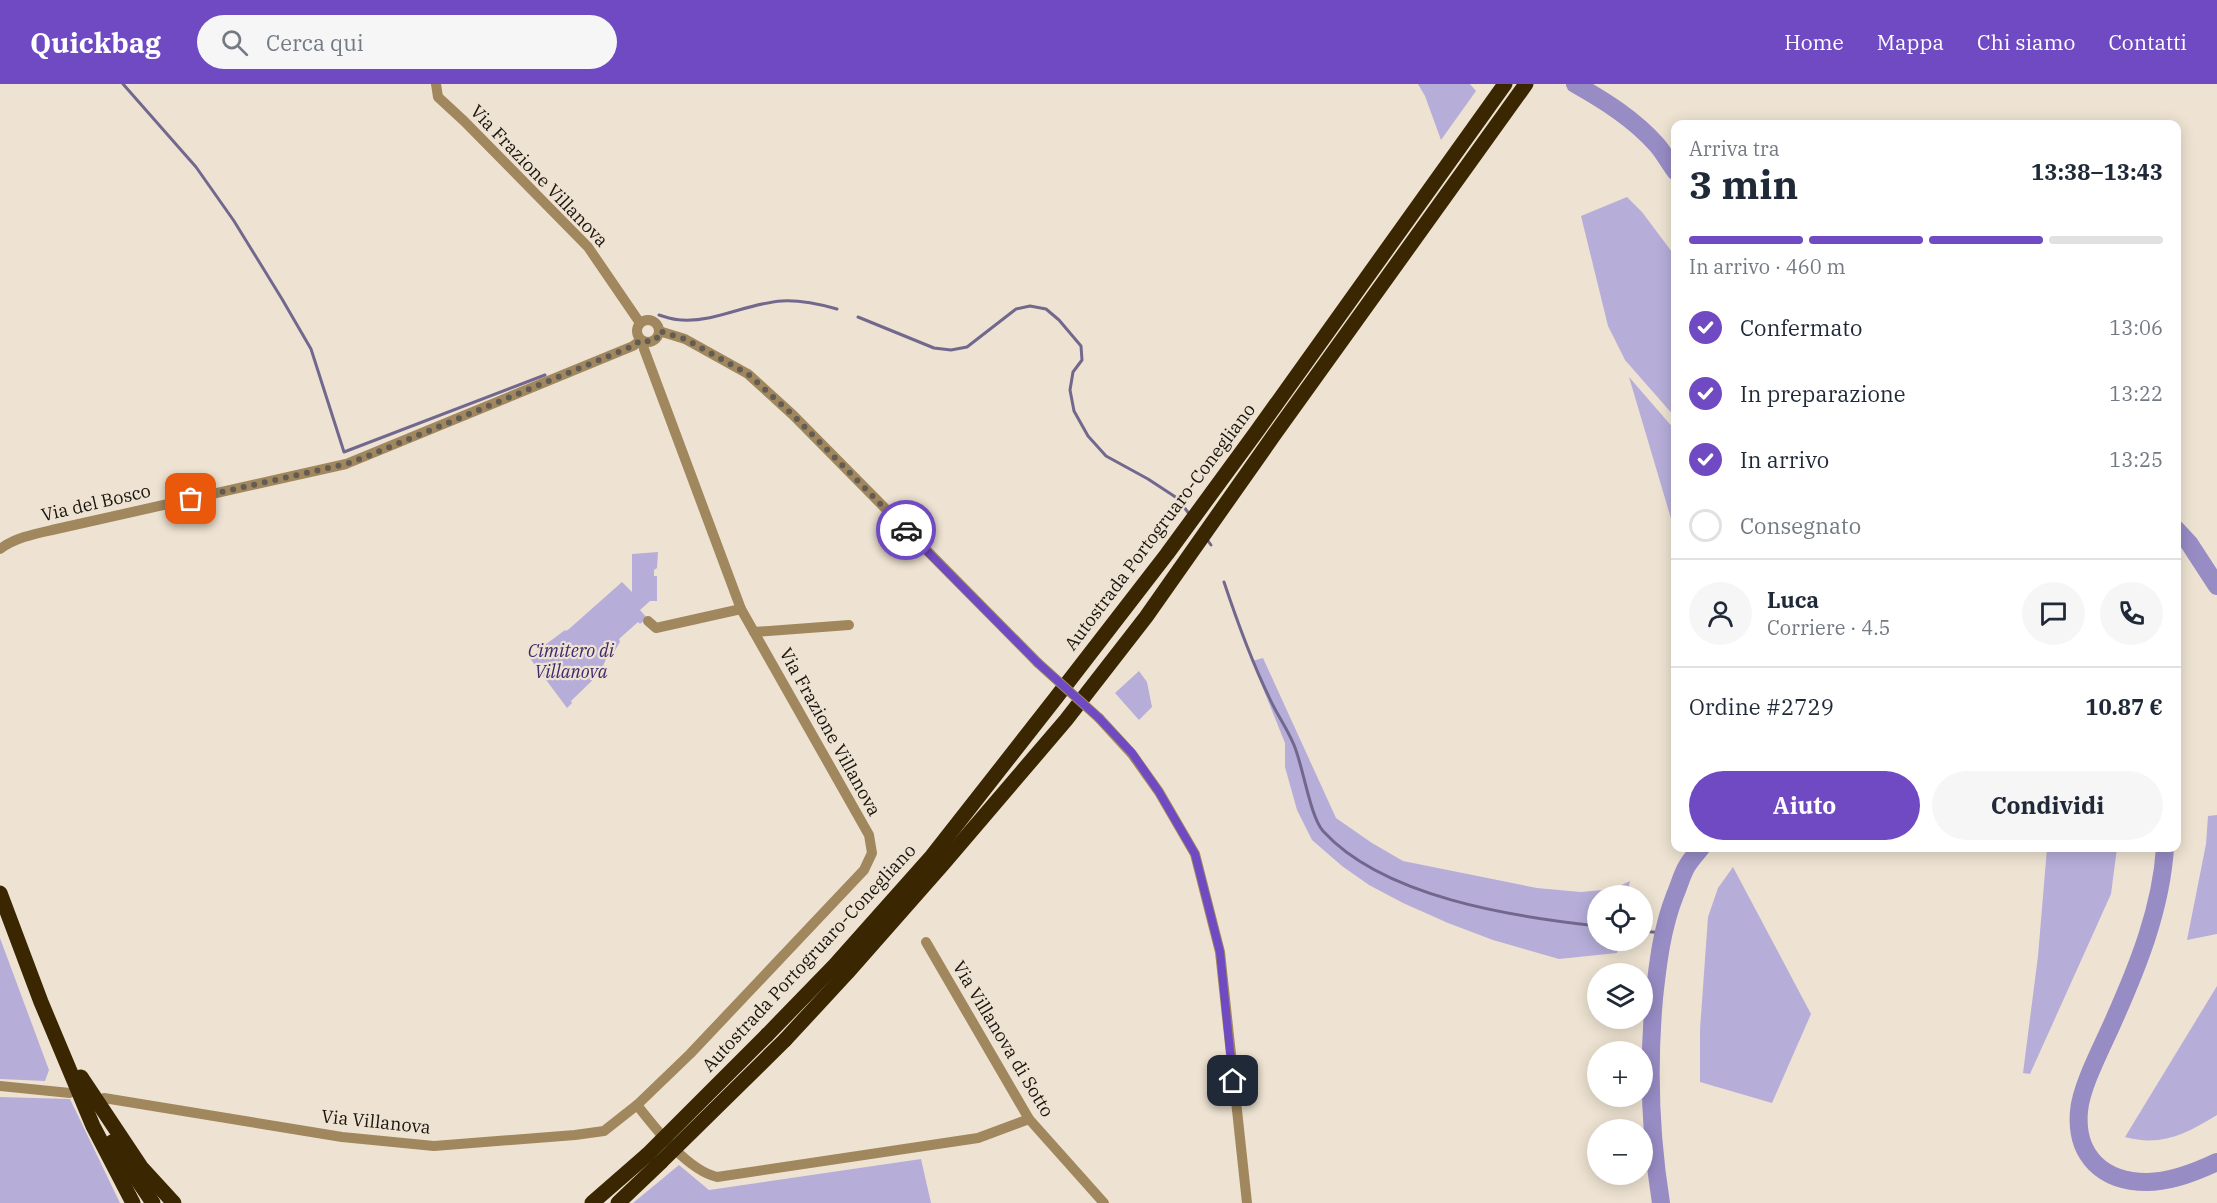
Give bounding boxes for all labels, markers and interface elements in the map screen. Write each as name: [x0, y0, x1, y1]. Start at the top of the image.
search box: [197, 15, 617, 69]
text: Quickbag: [30, 24, 161, 61]
icon: search: [218, 26, 251, 59]
text: Cerca qui: [266, 28, 364, 57]
text: Home: [1784, 28, 1844, 56]
text: Mappa: [1877, 28, 1944, 56]
text: Chi siamo: [1977, 28, 2075, 56]
text: Contatti: [2108, 28, 2187, 56]
street label: Via Frazione Villanova: [466, 100, 613, 252]
text: Arriva tra: [1689, 135, 1780, 162]
text: 13:38–13:43: [2031, 157, 2163, 186]
text: 3 min: [1689, 159, 1798, 210]
text: In arrivo · 460 m: [1689, 253, 1846, 280]
icon: check: [1689, 311, 1722, 344]
text: Confermato: [1740, 313, 1862, 342]
text: 13:06: [2109, 314, 2163, 341]
icon: check: [1689, 377, 1722, 410]
text: In preparazione: [1740, 379, 1906, 408]
text: 13:22: [2109, 380, 2163, 407]
street label: Autostrada Portogruaro-Conegliano: [1059, 399, 1260, 655]
icon: check: [1689, 443, 1722, 476]
text: In arrivo: [1740, 445, 1829, 474]
text: 13:25: [2109, 446, 2163, 473]
pin: [165, 473, 216, 524]
street label: Via del Bosco: [39, 479, 153, 526]
icon: bag: [174, 482, 207, 515]
courier: [876, 500, 936, 560]
text: Consegnato: [1740, 511, 1861, 540]
icon: car: [890, 514, 923, 547]
button: person: [1689, 582, 1752, 645]
button: chat: [2022, 582, 2085, 645]
button: phone: [2100, 582, 2163, 645]
text: Luca: [1767, 585, 1819, 614]
text: Corriere · 4.5: [1767, 614, 1891, 641]
park label: Cimitero di Villanova: [528, 639, 615, 683]
street label: Via Frazione Villanova: [775, 644, 886, 820]
text: Ordine #2729: [1689, 692, 1834, 721]
text: 10.87 €: [2085, 692, 2163, 721]
button: Aiuto: [1689, 771, 1920, 840]
button: Condividi: [1932, 771, 2163, 840]
street label: Autostrada Portogruaro-Conegliano: [697, 839, 920, 1076]
map controls: [1587, 885, 1653, 1185]
button: locate: [1587, 885, 1653, 951]
street label: Via Villanova di Sotto: [948, 956, 1059, 1121]
button: layers: [1587, 963, 1653, 1029]
button: +: [1587, 1041, 1653, 1107]
pin: [1207, 1055, 1258, 1106]
icon: home: [1216, 1064, 1249, 1097]
street label: Via Villanova: [320, 1104, 432, 1139]
button: −: [1587, 1119, 1653, 1185]

